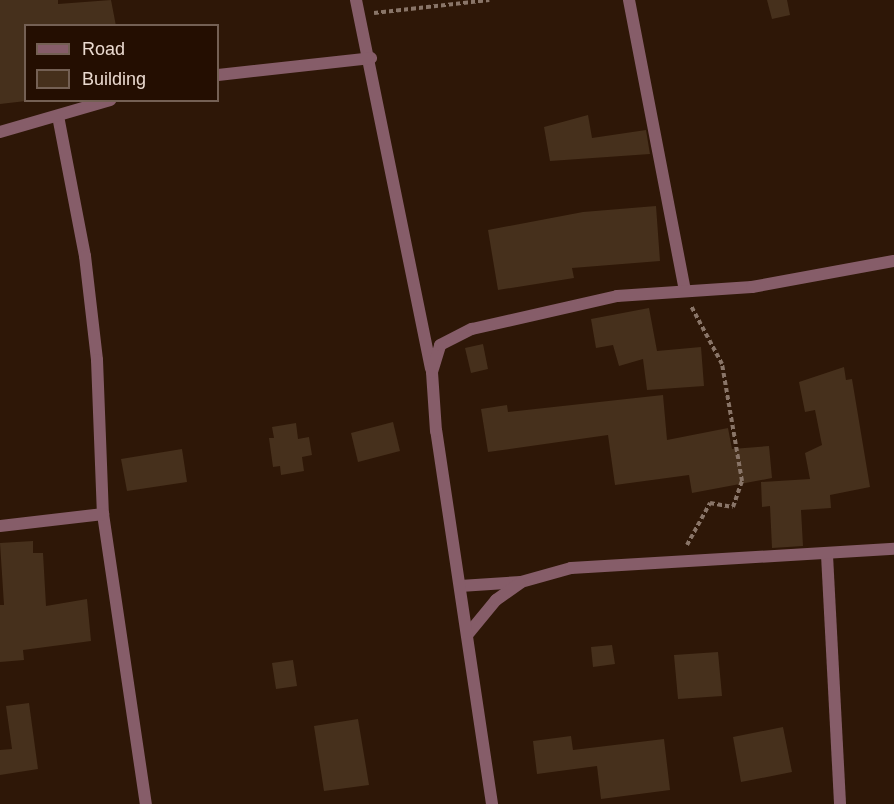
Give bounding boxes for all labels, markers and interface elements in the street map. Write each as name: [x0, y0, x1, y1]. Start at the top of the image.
legend: [24, 24, 219, 102]
text: Road: [82, 39, 125, 59]
text: Building: [82, 69, 146, 89]

